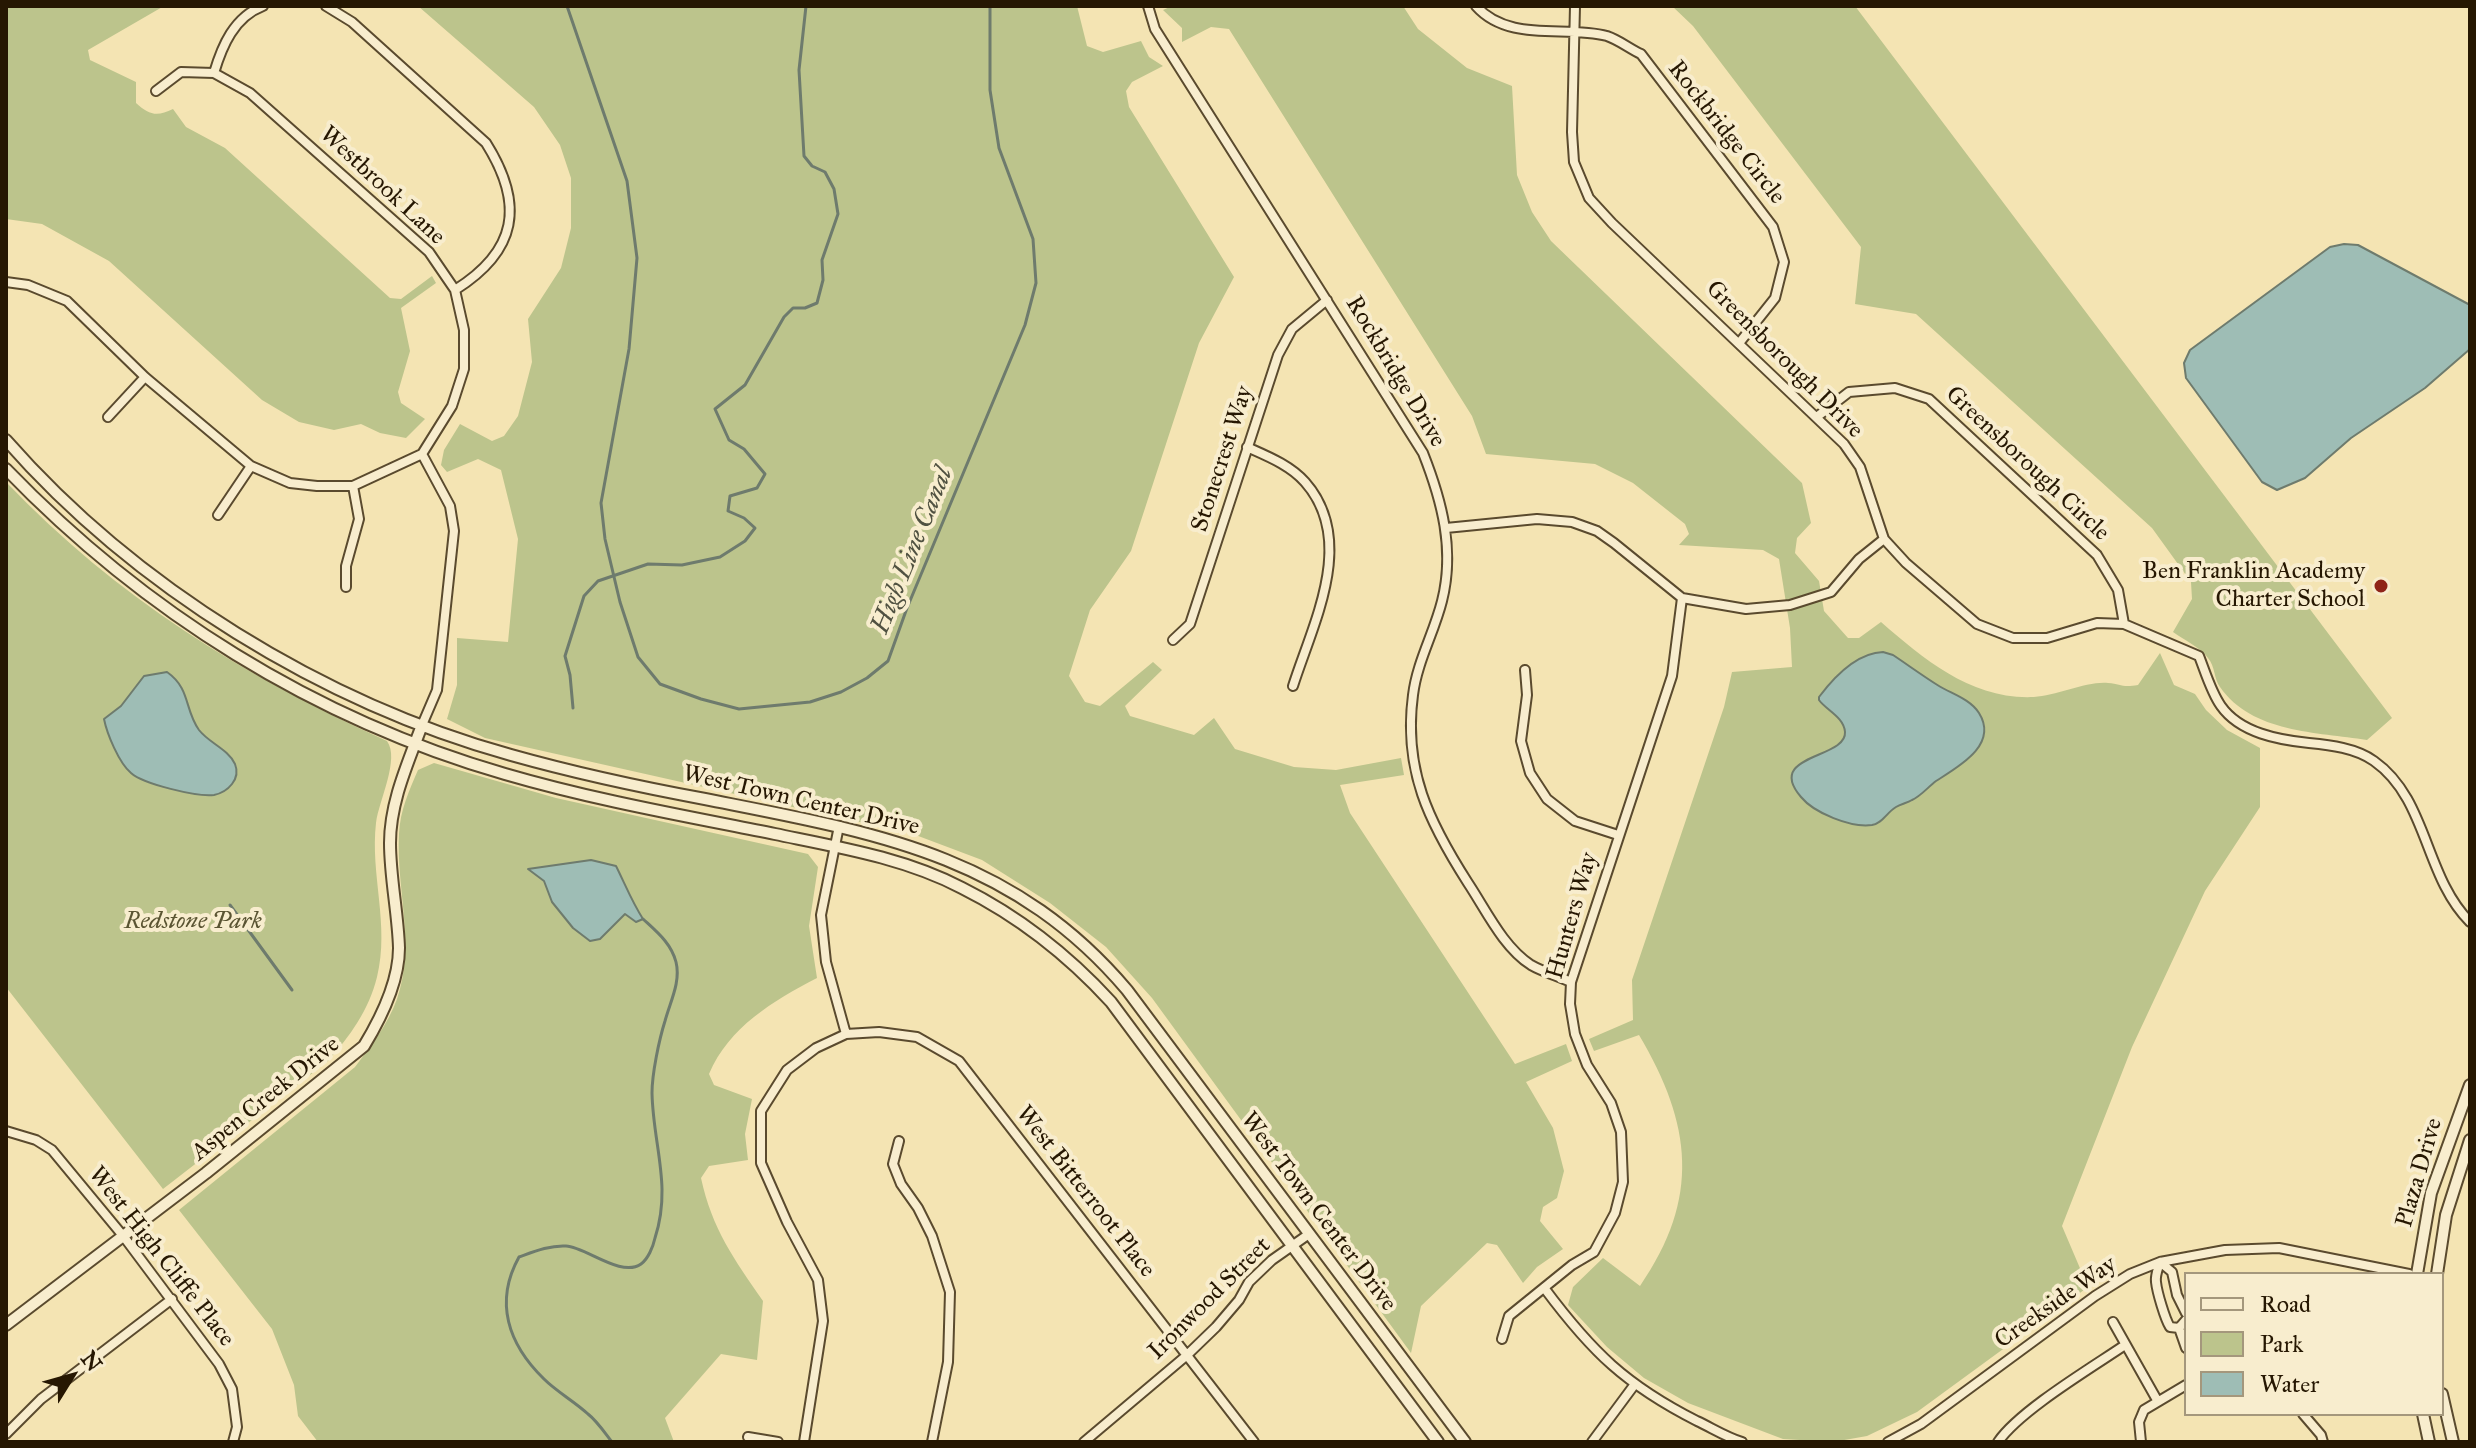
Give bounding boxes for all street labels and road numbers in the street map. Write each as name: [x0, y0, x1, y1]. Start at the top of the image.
street label: Rockbridge Circle: [1661, 56, 1791, 210]
street label: Westbrook Lane: [313, 121, 451, 251]
street label: Greensborough Drive: [1699, 275, 1869, 445]
street label: Rockbridge Drive: [1339, 291, 1451, 453]
street label: Greensborough Circle: [1939, 381, 2115, 547]
street label: Stonecrest Way: [1186, 382, 1260, 536]
street label: West Town Center Drive: [680, 760, 922, 842]
street label: Hunters Way: [1541, 849, 1605, 983]
street label: Aspen Creek Drive: [186, 1031, 346, 1167]
street label: West Bitterroot Place: [1009, 1100, 1161, 1284]
street label: West Town Center Drive: [1234, 1107, 1402, 1317]
street label: Plaza Drive: [2391, 1115, 2449, 1231]
street label: West High Cliffe Place: [82, 1161, 240, 1353]
street label: Ironwood Street: [1143, 1232, 1277, 1366]
street label: Creekside Way: [1990, 1251, 2122, 1355]

